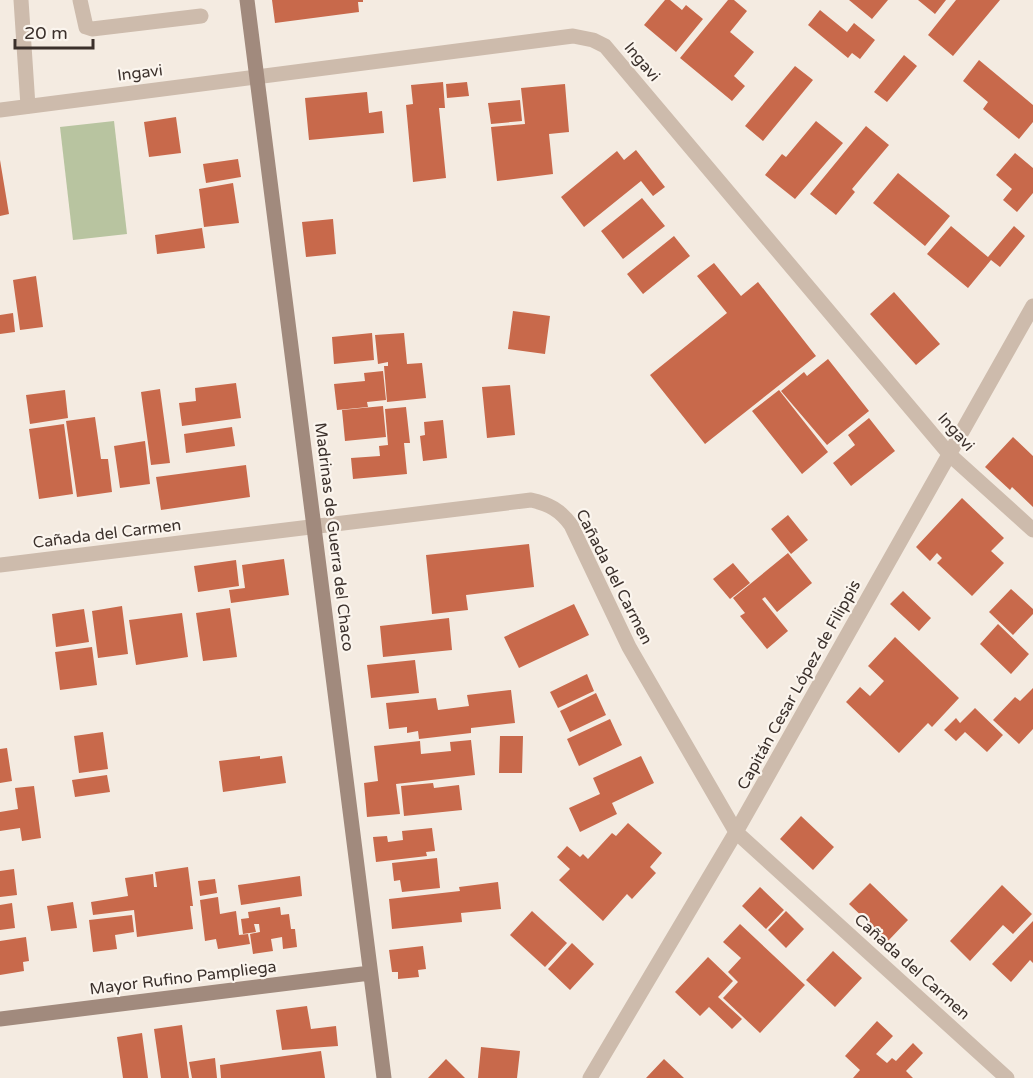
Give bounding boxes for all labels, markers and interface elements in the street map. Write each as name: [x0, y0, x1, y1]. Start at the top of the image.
scale bar: [15, 12, 93, 50]
text: 20 m: [24, 22, 68, 44]
street label: Ingavi: [620, 38, 664, 86]
street label: Ingavi: [116, 60, 164, 86]
street label: Ingavi: [933, 408, 979, 456]
street label: Madrinas de Guerra del Chaco: [310, 422, 358, 652]
street label: Cañada del Carmen: [571, 506, 657, 648]
street label: Cañada del Carmen: [32, 515, 182, 553]
street label: Capitán Cesar López de Filippis: [733, 577, 865, 793]
street label: Cañada del Carmen: [850, 910, 974, 1024]
street label: Mayor Rufino Pampliega: [88, 957, 278, 999]

